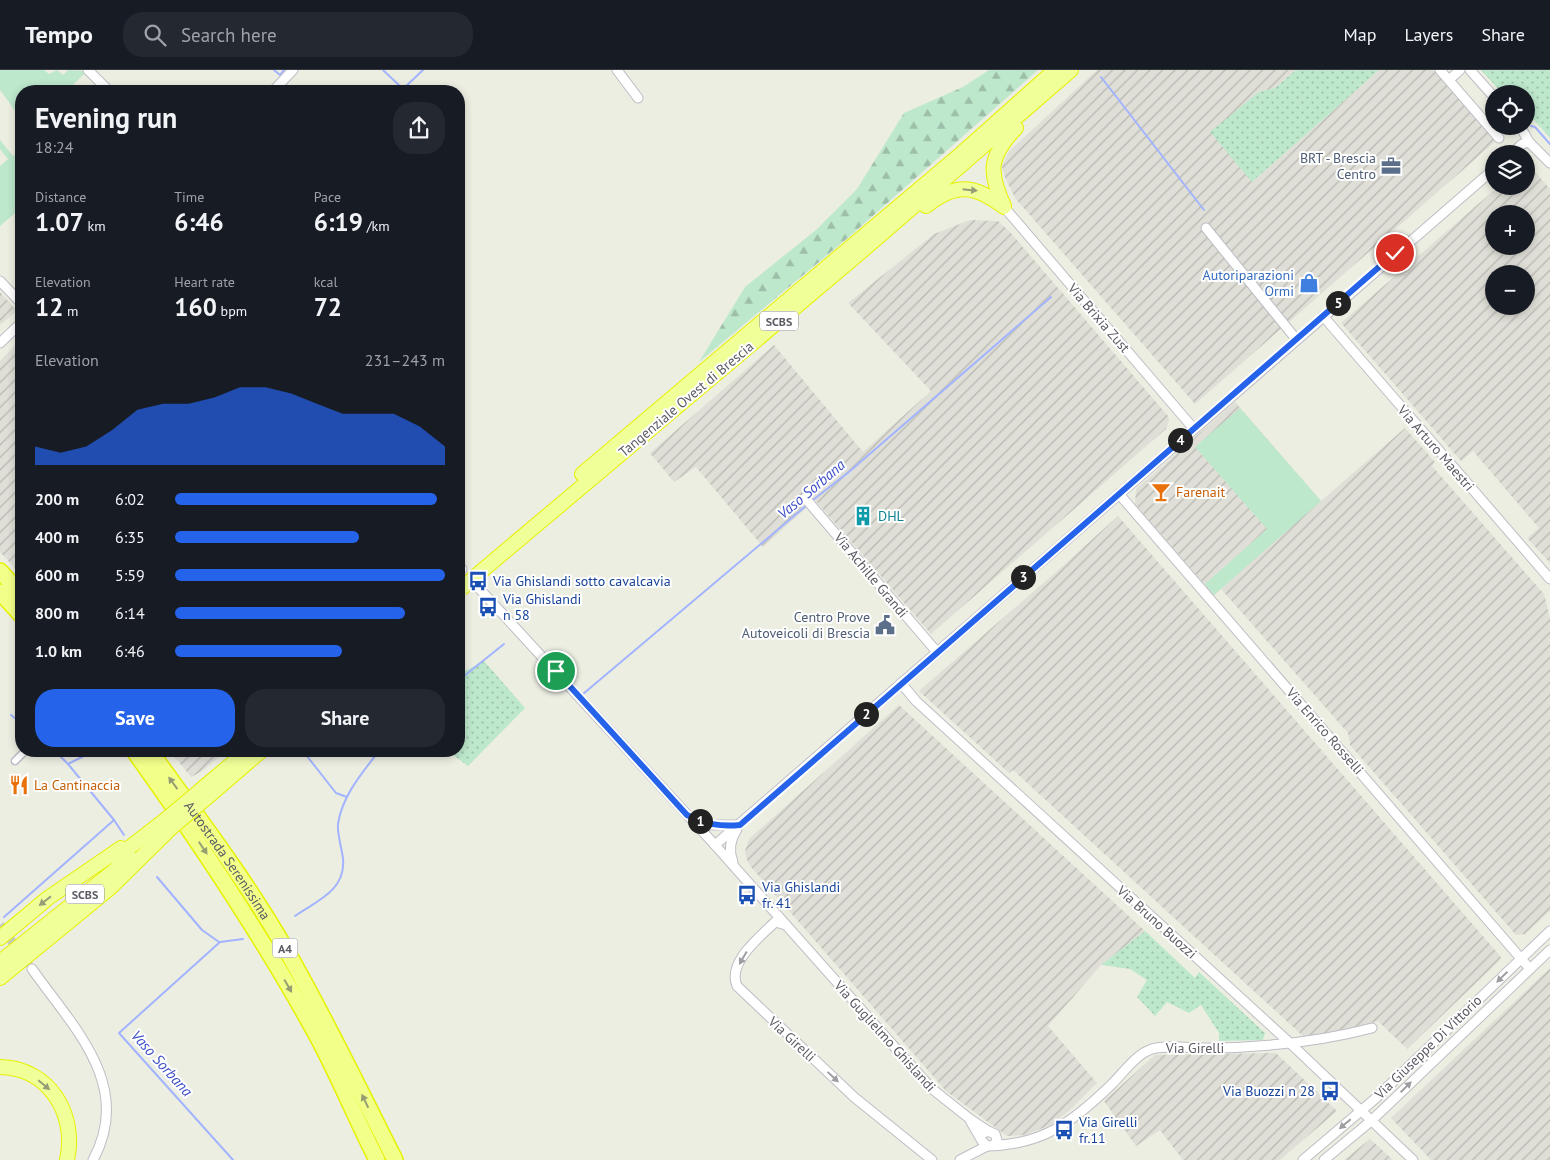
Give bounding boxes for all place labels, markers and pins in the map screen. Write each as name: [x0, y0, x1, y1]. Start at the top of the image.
place label: BRT - Brescia Centro: [1300, 149, 1376, 183]
office icon: BRT - Brescia Centro: [1380, 155, 1402, 177]
pin: [1374, 232, 1416, 274]
place label: Autoriparazioni Ormi: [1203, 266, 1294, 300]
shop icon: Autoriparazioni Ormi: [1298, 272, 1320, 294]
pin: 5: [1326, 290, 1350, 316]
pin: 4: [1168, 428, 1192, 452]
bar icon: Farenait: [1150, 481, 1172, 503]
place label: Farenait: [1176, 483, 1225, 501]
building icon: DHL: [852, 505, 874, 527]
place label: DHL: [878, 507, 904, 525]
pin: 3: [1010, 564, 1036, 590]
bus stop icon: Via Ghislandi sotto cavalcavia: [467, 570, 489, 592]
place label: Via Ghislandi sotto cavalcavia: [492, 572, 671, 590]
place label: Via Ghislandi n 58: [502, 590, 581, 624]
bus stop icon: Via Ghislandi n 58: [477, 596, 499, 618]
place label: Centro Prove Autoveicoli di Brescia: [742, 608, 870, 642]
public building icon: Centro Prove Autoveicoli di Brescia: [874, 614, 896, 636]
pin: [535, 650, 577, 692]
pin: 2: [854, 702, 878, 726]
restaurant icon: La Cantinaccia: [8, 774, 30, 796]
place label: La Cantinaccia: [34, 776, 120, 794]
pin: 1: [688, 808, 712, 834]
place label: Via Ghislandi fr. 41: [761, 878, 840, 912]
bus stop icon: Via Ghislandi fr. 41: [736, 884, 758, 906]
bus stop icon: Via Buozzi n 28: [1319, 1080, 1341, 1102]
place label: Via Buozzi n 28: [1222, 1082, 1315, 1100]
place label: Via Girelli fr.11: [1078, 1113, 1138, 1147]
bus stop icon: Via Girelli fr.11: [1053, 1119, 1075, 1141]

